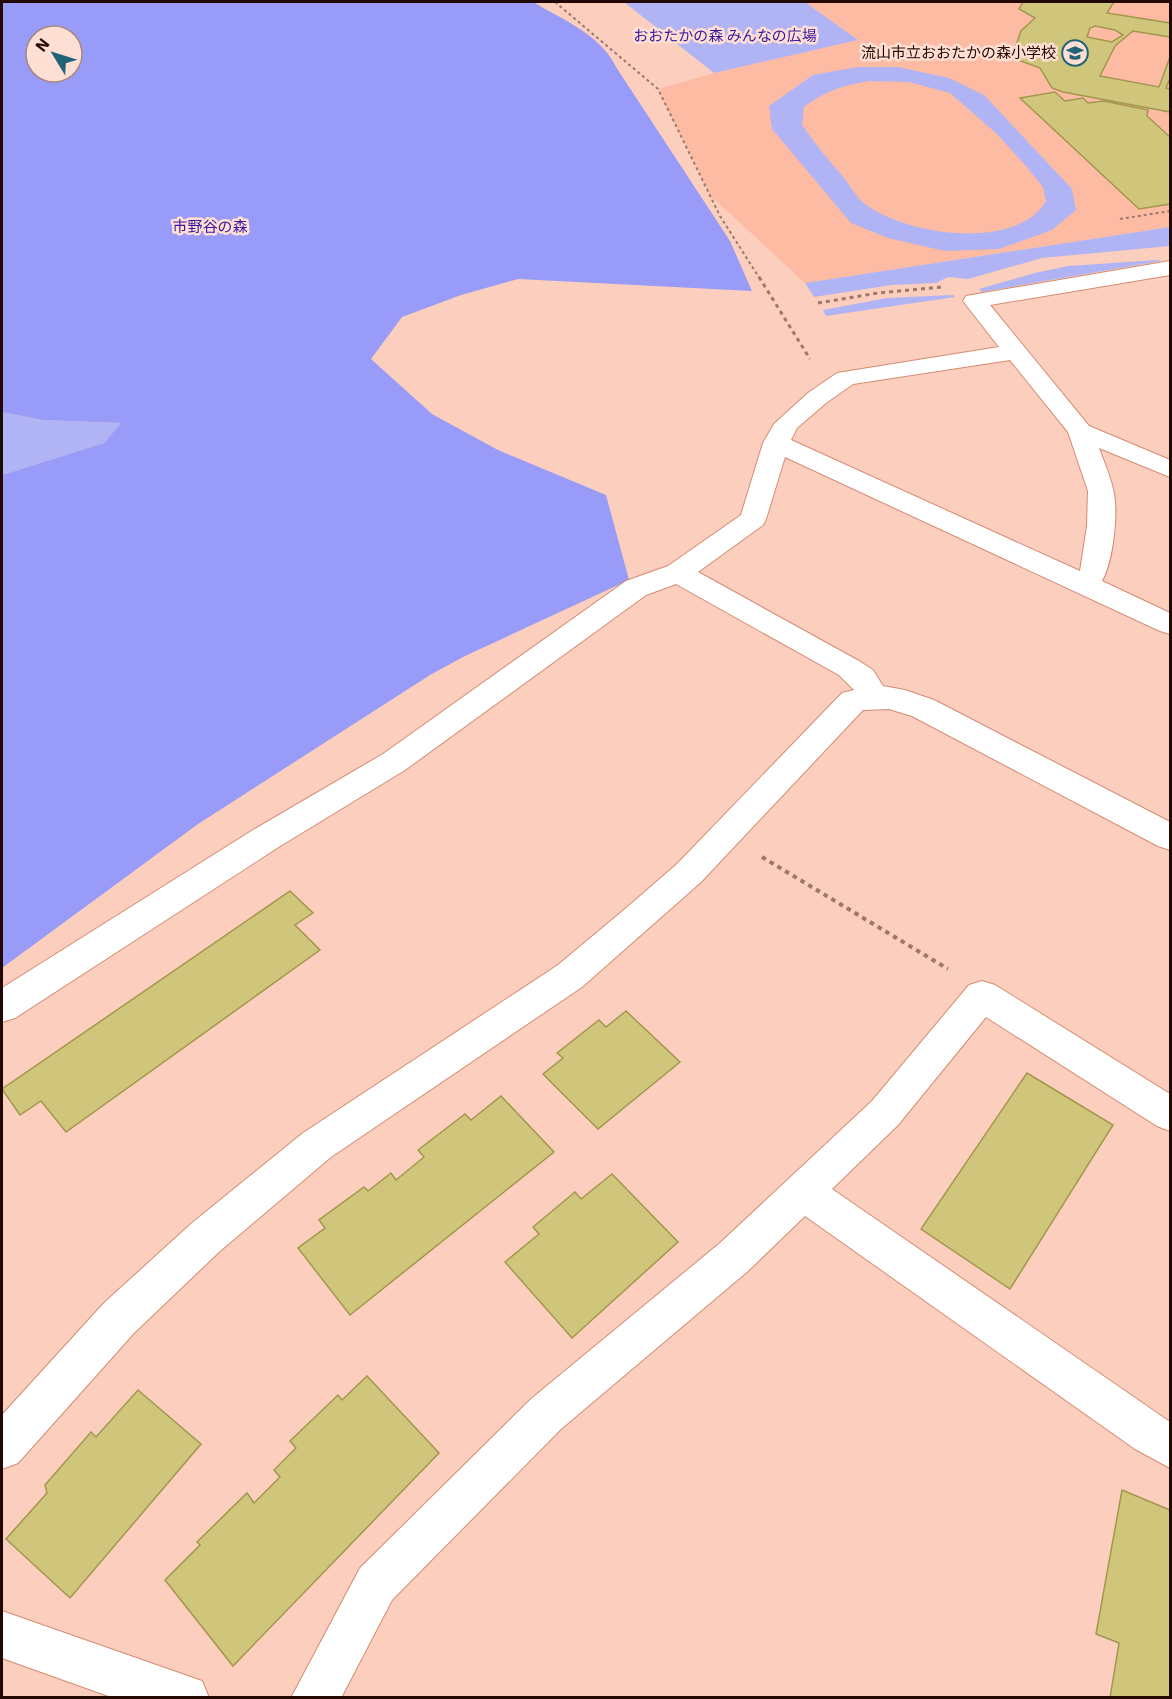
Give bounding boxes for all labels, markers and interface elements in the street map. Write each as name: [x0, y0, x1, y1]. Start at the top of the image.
north arrow: [24, 24, 84, 84]
park label: おおたかの森 みんなの広場: [633, 26, 817, 45]
text: N: [31, 34, 54, 55]
school or university icon: 流山市立おおたかの森小学校: [1060, 38, 1090, 68]
place label: 流山市立おおたかの森小学校: [861, 43, 1056, 62]
park label: 市野谷の森: [172, 217, 248, 236]

